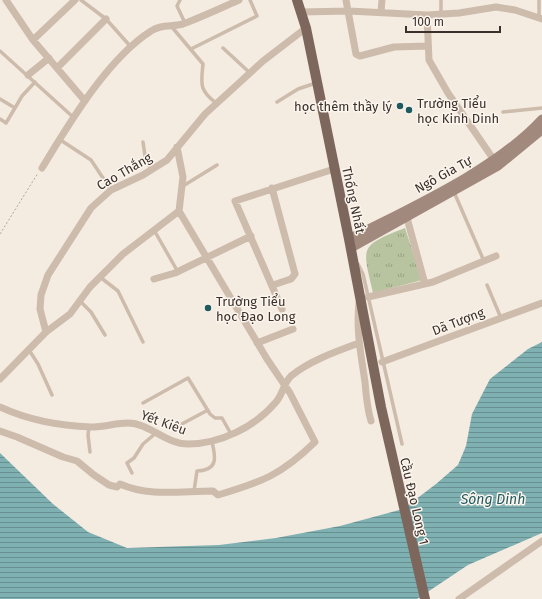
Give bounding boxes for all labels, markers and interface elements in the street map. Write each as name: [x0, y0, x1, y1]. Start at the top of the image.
scale bar: [406, 8, 500, 34]
text: 100 m: [412, 15, 444, 29]
place label: Trường Tiểu học Kinh Dinh: [417, 95, 499, 126]
place label: học thêm thầy lý: [294, 99, 393, 114]
marker: học thêm thầy lý: [395, 101, 405, 111]
marker: Trường Tiểu học Kinh Dinh: [404, 105, 414, 115]
street label: Cao Thắng: [94, 149, 155, 193]
street label: Ngô Gia Tự: [412, 153, 475, 196]
street label: Thống Nhất: [339, 165, 368, 235]
place label: Trường Tiểu học Đạo Long: [216, 293, 296, 324]
marker: Trường Tiểu học Đạo Long: [203, 303, 213, 313]
street label: Dã Tượng: [430, 305, 487, 338]
street label: Yết Kiêu: [139, 407, 189, 438]
street label: Cầu Đạo Long 1: [397, 456, 432, 546]
water label: Sông Dinh: [460, 491, 525, 508]

